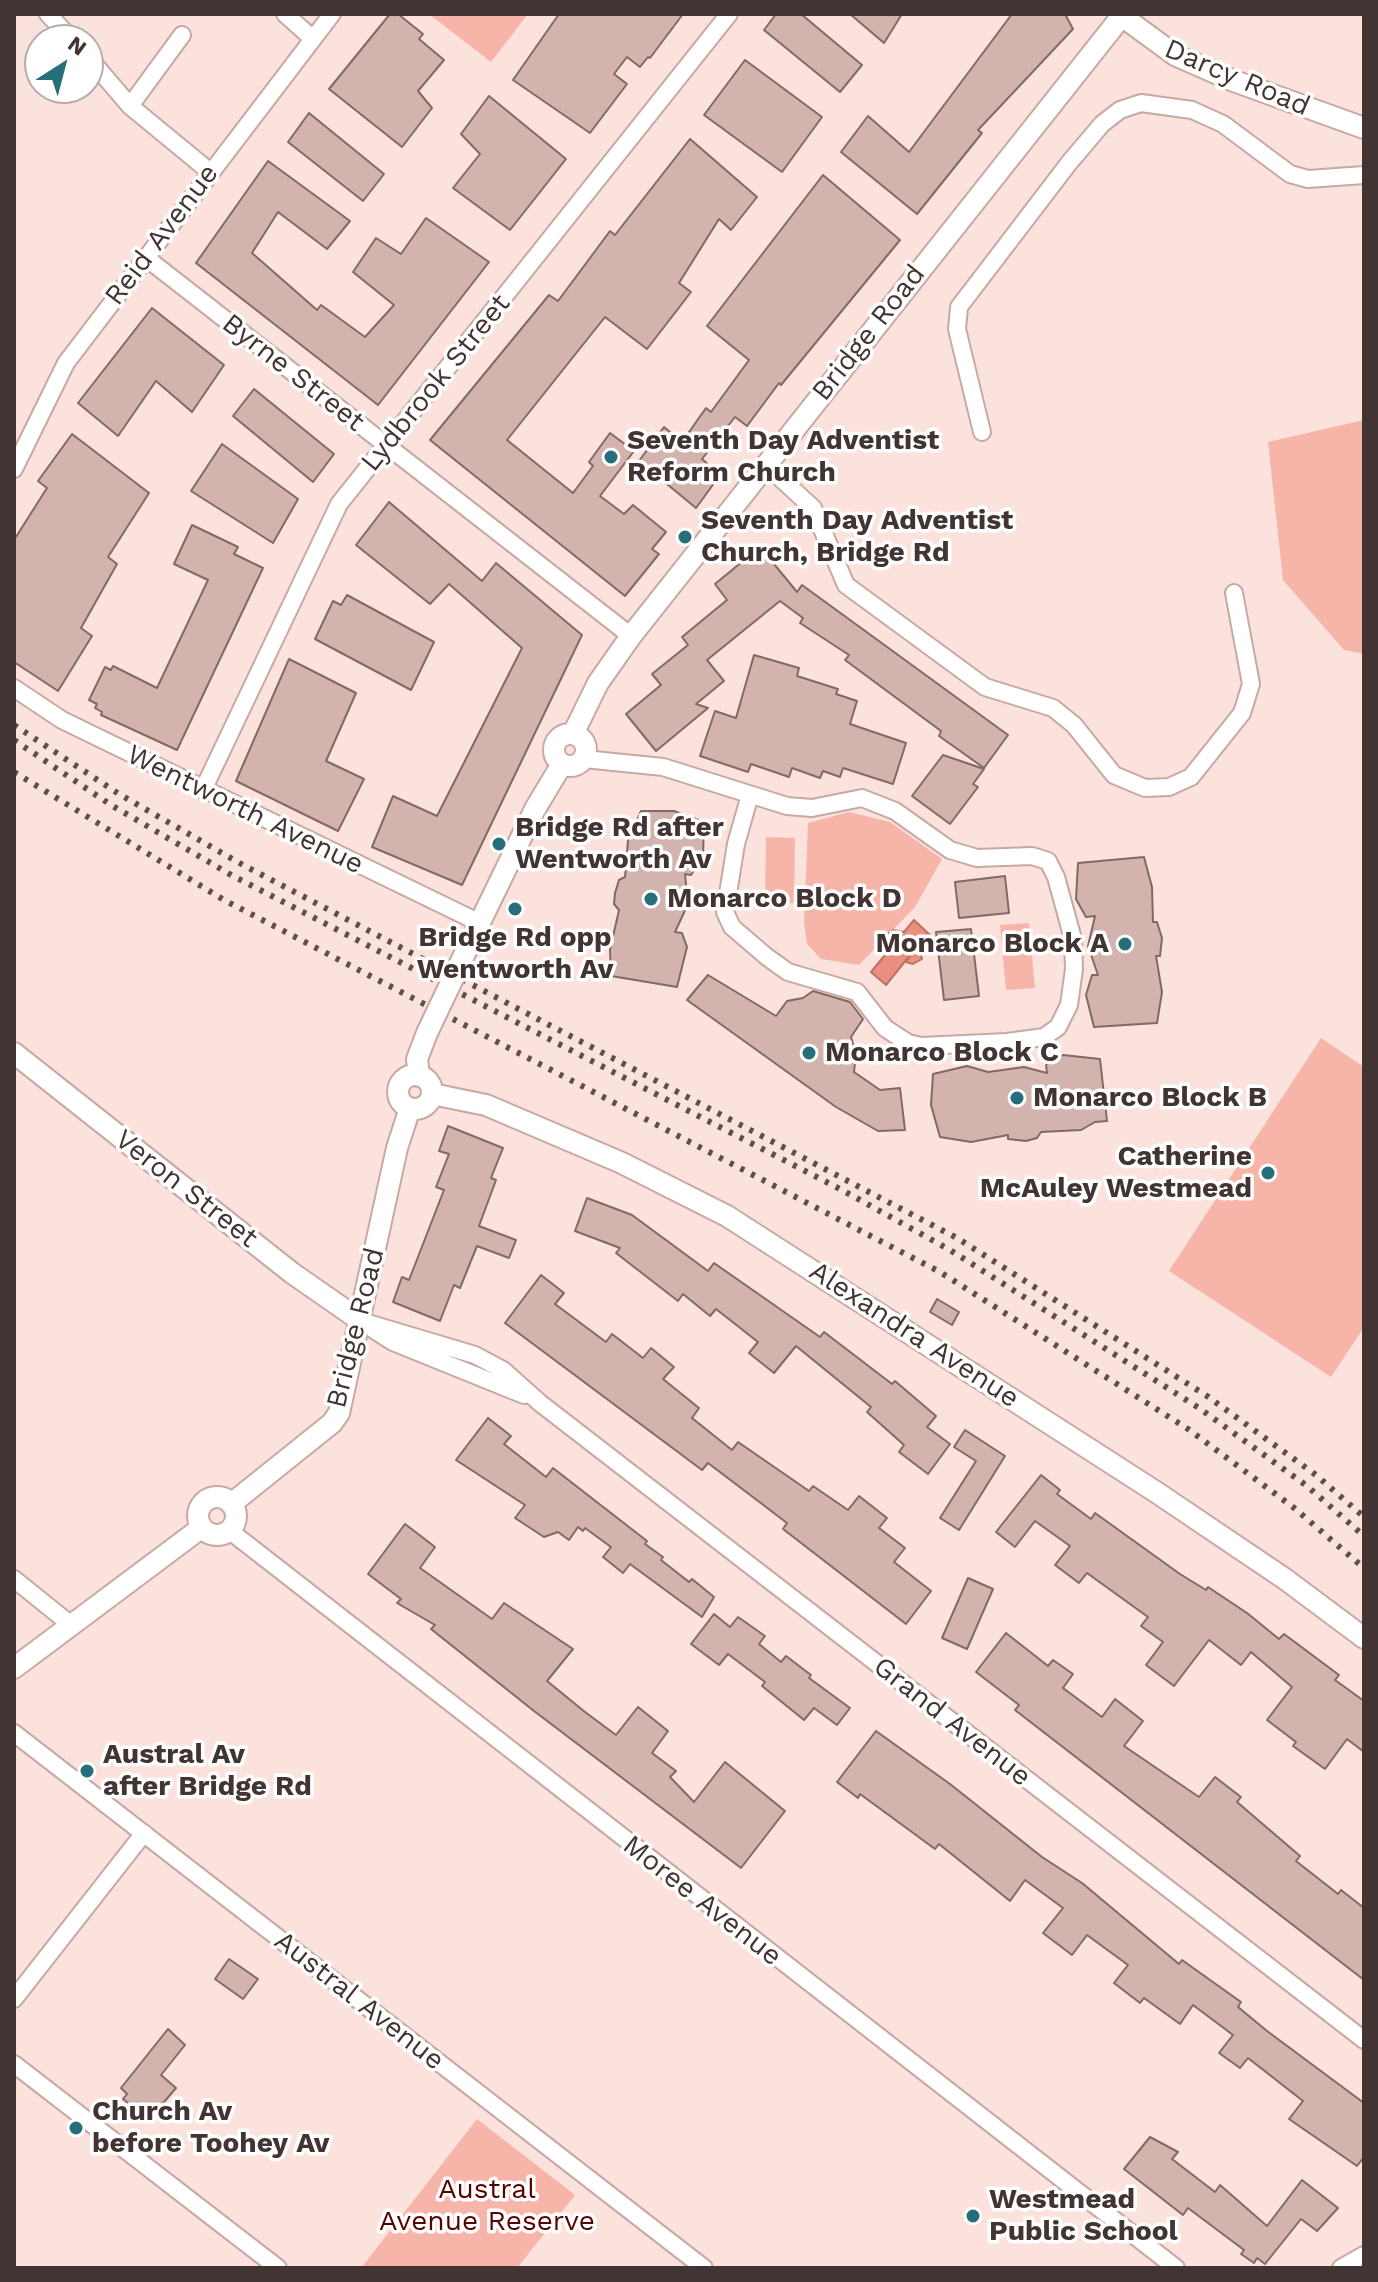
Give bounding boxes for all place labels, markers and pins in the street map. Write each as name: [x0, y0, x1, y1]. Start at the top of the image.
place label: Seventh Day Adventist Reform Church: [627, 424, 939, 490]
marker: Seventh Day Adventist Reform Church: [602, 448, 620, 466]
place label: Seventh Day Adventist Church, Bridge Rd: [701, 504, 1013, 570]
marker: Seventh Day Adventist Church, Bridge Rd: [676, 528, 694, 546]
place label: Bridge Rd after Wentworth Av: [515, 811, 724, 877]
marker: Bridge Rd after Wentworth Av: [490, 835, 508, 853]
place label: Monarco Block D: [667, 882, 902, 916]
marker: Monarco Block D: [642, 890, 660, 908]
marker: Bridge Rd opp Wentworth Av: [506, 900, 524, 918]
place label: Bridge Rd opp Wentworth Av: [417, 921, 613, 987]
place label: Monarco Block A: [875, 927, 1109, 961]
marker: Monarco Block A: [1116, 935, 1134, 953]
place label: Monarco Block C: [825, 1036, 1059, 1070]
marker: Monarco Block C: [800, 1044, 818, 1062]
place label: Monarco Block B: [1033, 1081, 1267, 1115]
marker: Monarco Block B: [1008, 1089, 1026, 1107]
place label: Catherine McAuley Westmead: [980, 1140, 1252, 1206]
marker: Catherine McAuley Westmead: [1259, 1164, 1277, 1182]
place label: Austral Av after Bridge Rd: [103, 1738, 312, 1804]
marker: Austral Av after Bridge Rd: [78, 1762, 96, 1780]
place label: Church Av before Toohey Av: [92, 2095, 329, 2161]
marker: Church Av before Toohey Av: [67, 2119, 85, 2137]
place label: Westmead Public School: [989, 2183, 1178, 2249]
marker: Westmead Public School: [964, 2207, 982, 2225]

